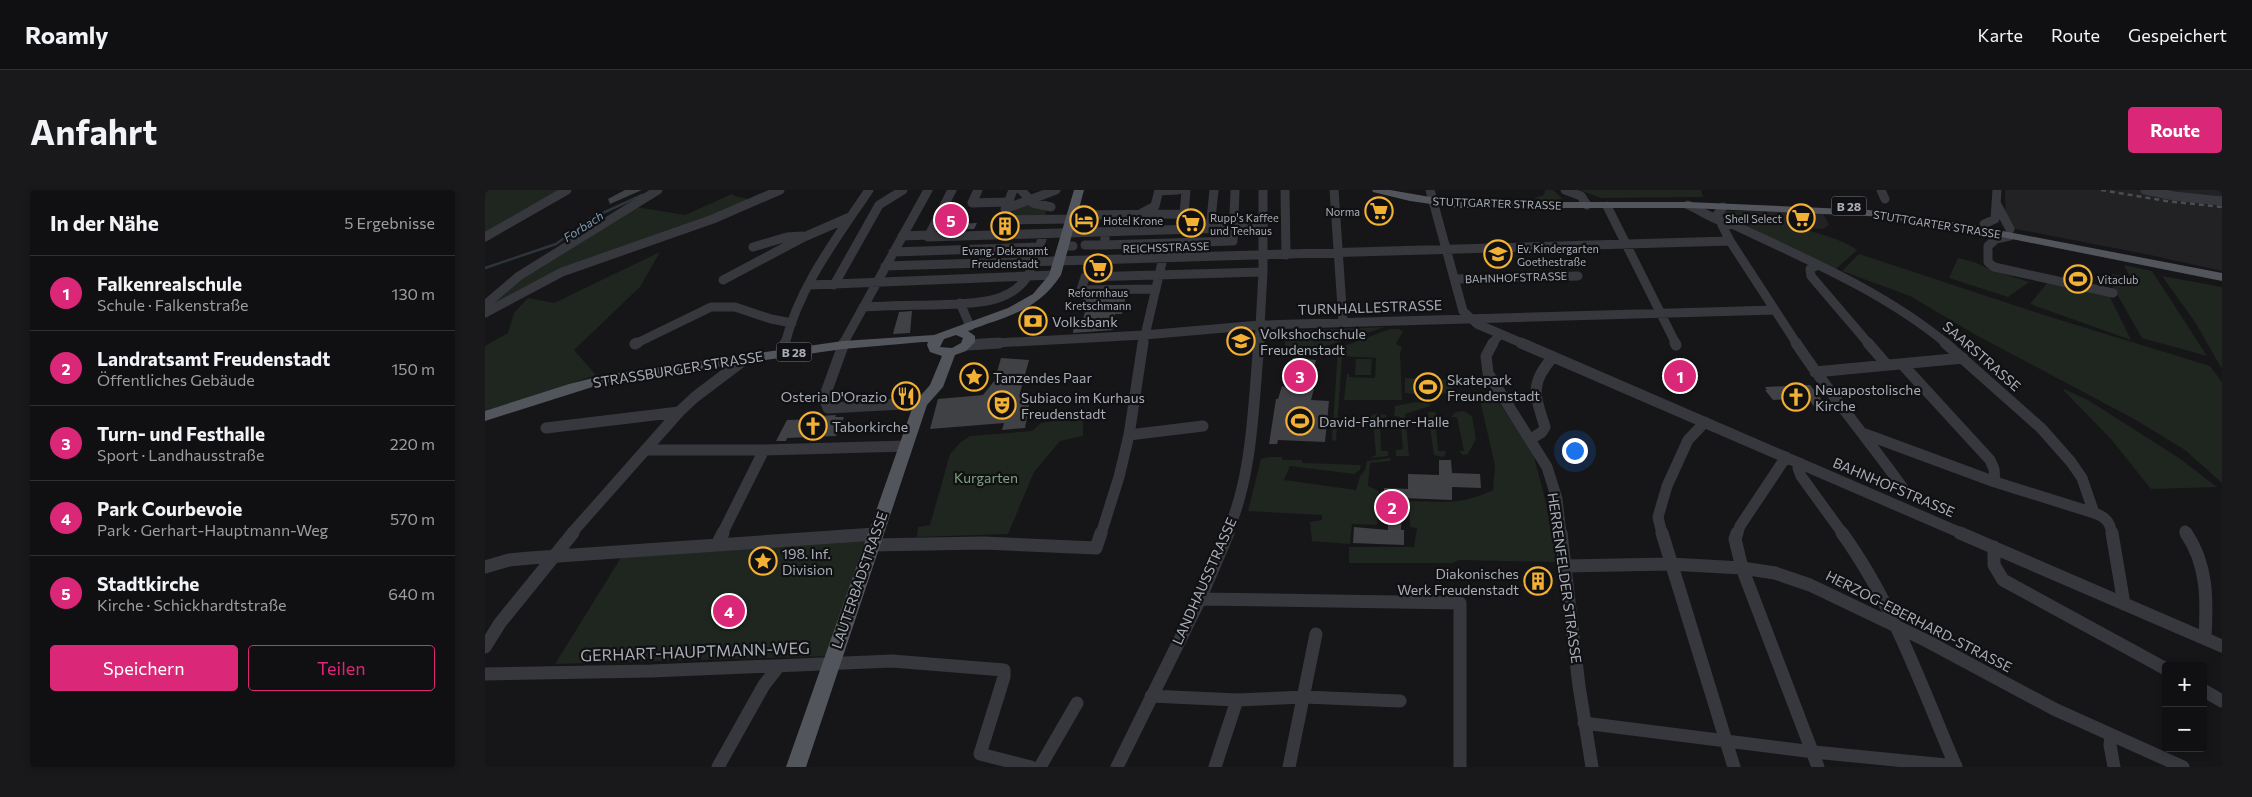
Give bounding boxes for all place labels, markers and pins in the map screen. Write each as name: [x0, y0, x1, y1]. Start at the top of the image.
supermarket icon: Norma: [1364, 196, 1394, 226]
pin: 5: [935, 201, 967, 239]
supermarket icon: Shell Select: [1786, 203, 1816, 233]
hotel icon: Hotel Krone: [1069, 205, 1099, 235]
place label: Norma: [1325, 205, 1360, 218]
supermarket icon: Rupp's Kaffee und Teehaus: [1176, 208, 1206, 238]
building icon: Evang. Dekanamt Freudenstadt: [990, 211, 1020, 241]
place label: Rupp's Kaffee und Teehaus: [1210, 211, 1279, 237]
place label: Shell Select: [1725, 212, 1782, 225]
place label: Hotel Krone: [1103, 214, 1163, 227]
school or university icon: Ev. Kindergarten Goethestraße: [1483, 239, 1513, 269]
place label: Ev. Kindergarten Goethestraße: [1517, 242, 1599, 268]
place label: Evang. Dekanamt Freudenstadt: [962, 244, 1049, 270]
supermarket icon: Reformhaus Kretschmann: [1083, 253, 1113, 283]
sports icon: Vitaclub: [2063, 264, 2093, 294]
place label: Vitaclub: [2097, 273, 2139, 286]
place label: Reformhaus Kretschmann: [1065, 286, 1131, 312]
bank icon: Volksbank: [1018, 306, 1048, 336]
place label: Volksbank: [1052, 313, 1118, 330]
place label: Volkshochschule Freudenstadt: [1260, 325, 1366, 358]
school or university icon: Volkshochschule Freudenstadt: [1226, 326, 1256, 356]
pin: 3: [1284, 357, 1316, 395]
pin: 1: [1664, 357, 1696, 395]
place icon: Tanzendes Paar: [959, 362, 989, 392]
place label: Tanzendes Paar: [993, 369, 1092, 386]
place label: Skatepark Freundenstadt: [1447, 371, 1540, 404]
sports icon: Skatepark Freundenstadt: [1413, 372, 1443, 402]
restaurant icon: Osteria D'Orazio: [891, 381, 921, 411]
place label: Neuapostolische Kirche: [1815, 381, 1921, 414]
church icon: Neuapostolische Kirche: [1781, 382, 1811, 412]
place label: Osteria D'Orazio: [781, 388, 887, 405]
place label: Subiaco im Kurhaus Freudenstadt: [1021, 389, 1145, 422]
theatre icon: Subiaco im Kurhaus Freudenstadt: [987, 390, 1017, 420]
sports icon: David-Fahrner-Halle: [1285, 406, 1315, 436]
church icon: Taborkirche: [798, 411, 828, 441]
place label: David-Fahrner-Halle: [1319, 413, 1449, 430]
place label: Taborkirche: [832, 418, 908, 435]
pin: 2: [1376, 488, 1408, 526]
place label: 198. Inf. Division: [782, 545, 833, 578]
place icon: 198. Inf. Division: [748, 546, 778, 576]
place label: Diakonisches Werk Freudenstadt: [1397, 565, 1519, 598]
building icon: Diakonisches Werk Freudenstadt: [1523, 566, 1553, 596]
pin: 4: [713, 592, 745, 630]

